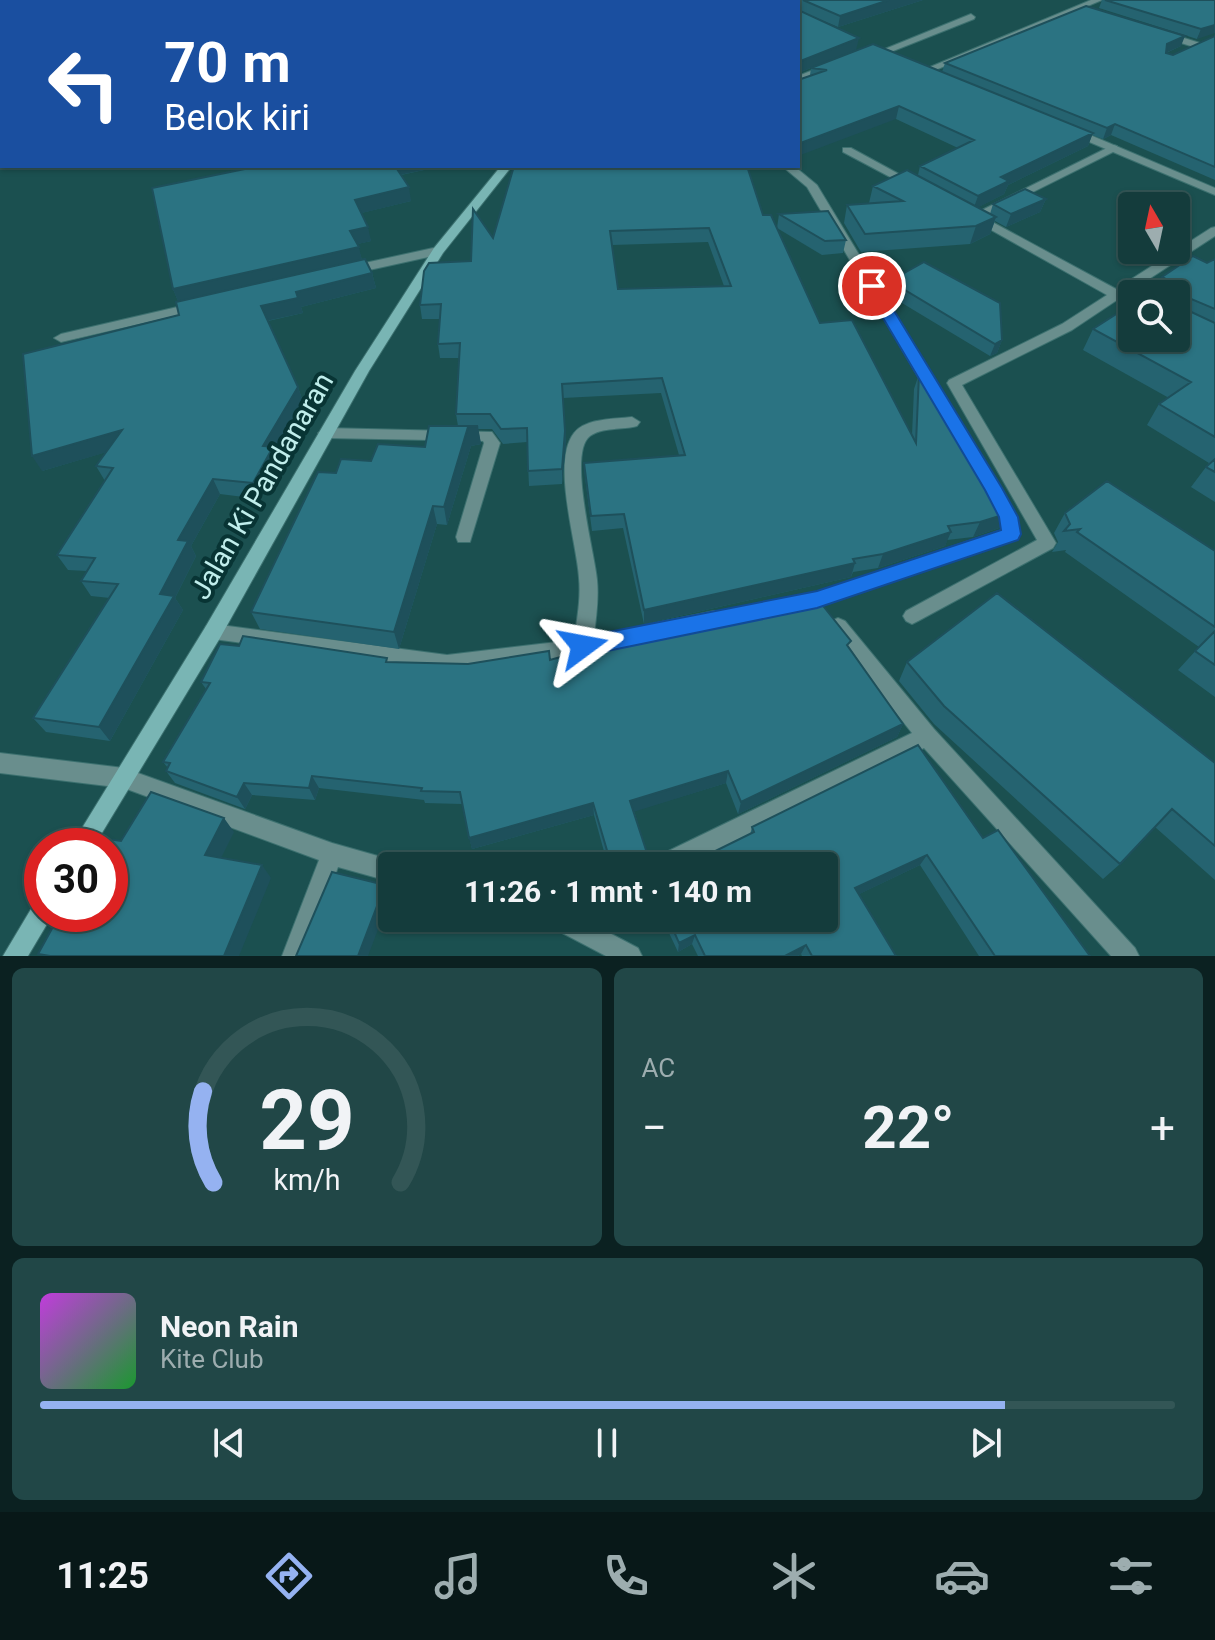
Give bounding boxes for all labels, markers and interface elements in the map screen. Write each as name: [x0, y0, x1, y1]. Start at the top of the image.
text: 70 m: [164, 30, 291, 96]
icon: left: [32, 32, 136, 136]
text: Belok kiri: [164, 97, 310, 139]
north arrow: [1118, 192, 1190, 264]
map controls: [1118, 192, 1190, 352]
pin: [838, 252, 906, 320]
icon: arrive: [850, 264, 894, 308]
button: search: [1118, 280, 1190, 352]
street label: Jalan Ki Pandanaran: [184, 367, 340, 605]
position arrow: [541, 604, 625, 688]
speed limit sign: 30: [24, 828, 128, 932]
text: 11:26 · 1 mnt · 140 m: [464, 874, 752, 909]
text: AC: [642, 1053, 675, 1083]
text: 29: [259, 1072, 354, 1169]
text: 22°: [862, 1092, 954, 1163]
text: −: [642, 1102, 667, 1154]
text: +: [1150, 1102, 1175, 1154]
text: km/h: [273, 1163, 340, 1197]
text: Neon Rain: [160, 1309, 299, 1344]
text: Kite Club: [160, 1344, 264, 1374]
icon: previous: [207, 1421, 251, 1465]
icon: pause: [585, 1421, 629, 1465]
icon: next: [964, 1421, 1008, 1465]
icon: directions: [261, 1548, 317, 1604]
icon: music: [430, 1548, 486, 1604]
icon: phone: [598, 1548, 654, 1604]
icon: climate: [766, 1548, 822, 1604]
icon: car: [934, 1548, 990, 1604]
icon: filters: [1103, 1548, 1159, 1604]
text: 11:25: [56, 1555, 149, 1597]

